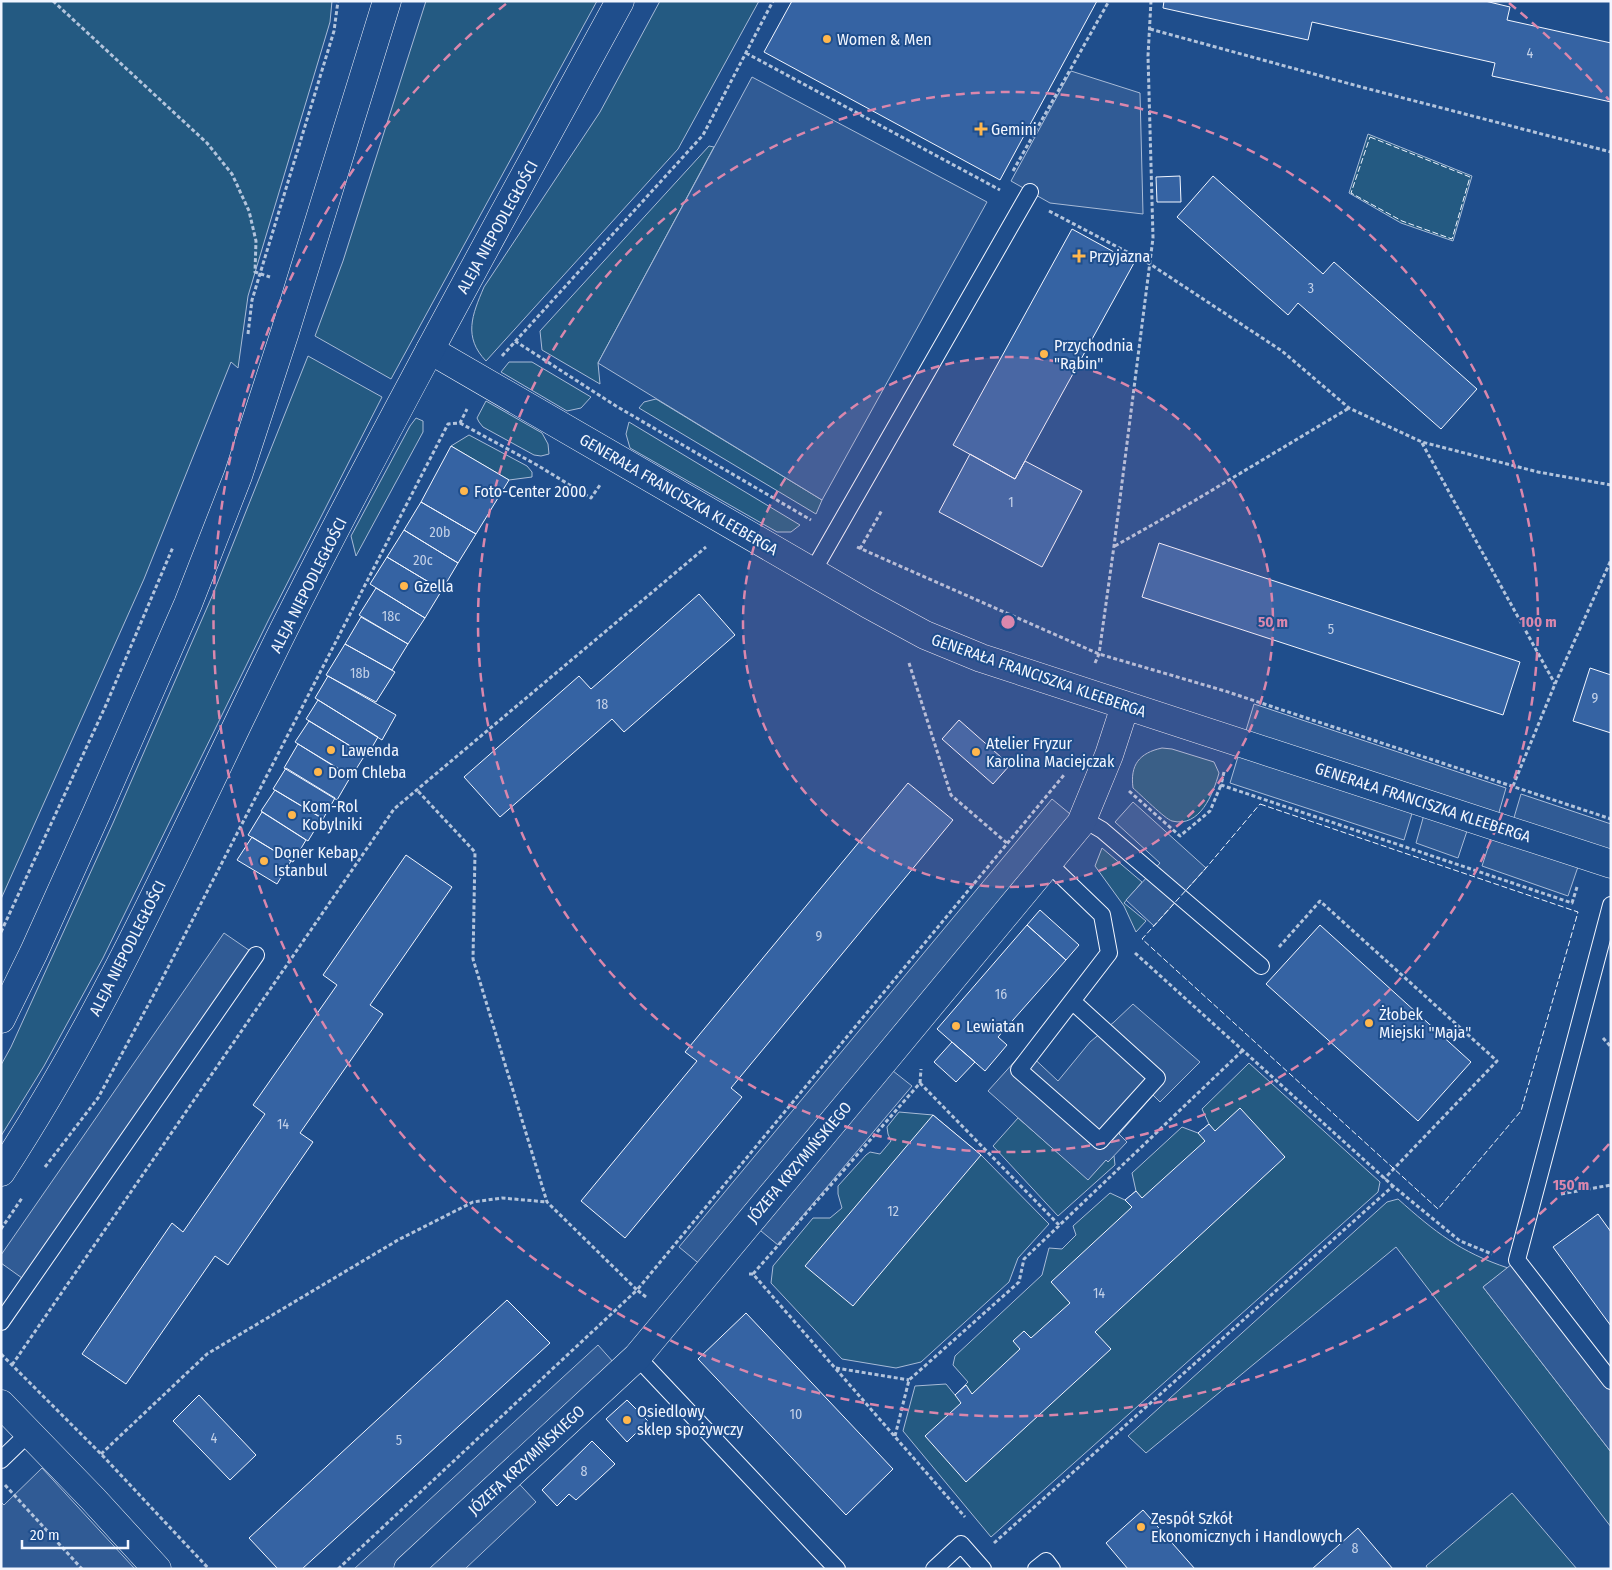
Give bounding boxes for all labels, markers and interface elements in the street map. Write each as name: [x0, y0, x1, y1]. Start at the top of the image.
place label: Women & Men: [837, 30, 932, 49]
marker: Women & Men: [821, 33, 833, 45]
house number: 4: [1527, 45, 1534, 62]
place label: Gemini: [991, 120, 1037, 139]
marker: Gemini: [975, 123, 987, 135]
street label: ALEJA NIEPODLEGŁOŚCI: [453, 157, 542, 297]
place label: Przyjazna: [1089, 247, 1151, 266]
marker: Przyjazna: [1073, 250, 1085, 262]
house number: 3: [1308, 280, 1314, 297]
place label: Przychodnia "Rąbin": [1054, 336, 1134, 374]
marker: Przychodnia "Rąbin": [1038, 348, 1050, 360]
street label: GENERAŁA FRANCISZKA KLEEBERGA: [576, 430, 782, 559]
place label: Foto-Center 2000: [474, 482, 587, 501]
marker: Foto-Center 2000: [458, 485, 470, 497]
house number: 1: [1008, 494, 1014, 511]
street label: ALEJA NIEPODLEGŁOŚCI: [266, 514, 351, 656]
house number: 20b: [430, 524, 450, 541]
house number: 20c: [413, 552, 433, 569]
place label: Gzella: [414, 577, 454, 596]
marker: Gzella: [398, 580, 410, 592]
house number: 18c: [382, 608, 400, 625]
centre of rings: [999, 613, 1017, 631]
text: 50 m: [1258, 613, 1288, 631]
text: 100 m: [1519, 613, 1557, 631]
house number: 5: [1328, 621, 1334, 638]
street label: GENERAŁA FRANCISZKA KLEEBERGA: [929, 630, 1149, 721]
house number: 18b: [350, 665, 370, 682]
house number: 9: [1592, 690, 1599, 707]
house number: 18: [596, 696, 608, 713]
place label: Atelier Fryzur Karolina Maciejczak: [986, 734, 1115, 771]
place label: Lawenda: [341, 741, 399, 760]
marker: Lawenda: [325, 744, 337, 756]
marker: Atelier Fryzur Karolina Maciejczak: [970, 746, 982, 758]
street label: GENERAŁA FRANCISZKA KLEEBERGA: [1313, 759, 1534, 847]
place label: Dom Chleba: [328, 763, 407, 782]
marker: Dom Chleba: [312, 766, 324, 778]
place label: Kom-Rol Kobylniki: [302, 797, 362, 834]
marker: Kom-Rol Kobylniki: [286, 809, 298, 821]
place label: Doner Kebap Istanbul: [274, 843, 358, 880]
marker: Doner Kebap Istanbul: [258, 855, 270, 867]
street label: ALEJA NIEPODLEGŁOŚCI: [85, 877, 170, 1019]
house number: 9: [816, 928, 823, 945]
house number: 16: [995, 986, 1007, 1003]
place label: Żłobek Miejski "Maja": [1379, 1005, 1471, 1042]
place label: Lewiatan: [966, 1017, 1024, 1036]
marker: Żłobek Miejski "Maja": [1363, 1017, 1375, 1029]
marker: Lewiatan: [950, 1020, 962, 1032]
street label: JÓZEFA KRZYMIŃSKIEGO: [743, 1098, 856, 1227]
house number: 14: [277, 1116, 289, 1133]
text: 150 m: [1553, 1176, 1589, 1194]
house number: 12: [887, 1203, 899, 1220]
house number: 14: [1093, 1285, 1105, 1302]
street label: JÓZEFA KRZYMIŃSKIEGO: [464, 1402, 588, 1519]
place label: Osiedlowy sklep spożywczy: [637, 1402, 744, 1439]
house number: 10: [790, 1406, 802, 1423]
marker: Osiedlowy sklep spożywczy: [621, 1414, 633, 1426]
house number: 4: [211, 1430, 218, 1447]
house number: 5: [396, 1432, 402, 1449]
house number: 8: [581, 1463, 588, 1480]
place label: Zespół Szkół Ekonomicznych i Handlowych: [1151, 1509, 1343, 1546]
scale bar: [22, 1518, 129, 1550]
marker: Zespół Szkół Ekonomicznych i Handlowych: [1135, 1521, 1147, 1533]
text: 20 m: [30, 1526, 60, 1544]
house number: 8: [1352, 1540, 1359, 1557]

